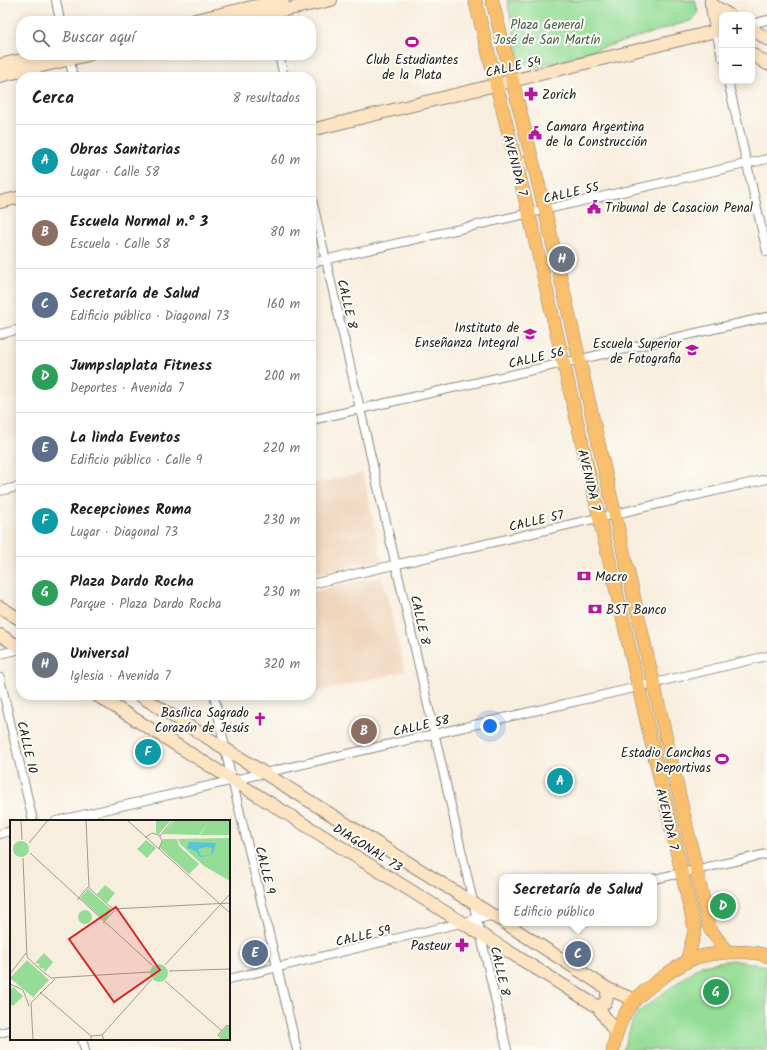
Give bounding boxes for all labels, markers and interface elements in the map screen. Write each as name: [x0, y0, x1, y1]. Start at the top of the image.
map controls: [719, 12, 755, 84]
button: +: [719, 12, 755, 48]
park label: Plaza General José de San Martín: [494, 15, 600, 51]
search box: [16, 16, 316, 60]
text: Buscar aquí: [62, 26, 135, 50]
icon: search: [30, 27, 52, 49]
sports icon: Club Estudiantes de la Plata: [404, 34, 420, 50]
button: −: [719, 48, 755, 84]
place label: Club Estudiantes de la Plata: [366, 50, 459, 86]
street label: CALLE 54: [483, 51, 543, 84]
text: Cerca: [32, 85, 74, 112]
place label: Zorich: [542, 85, 576, 106]
pharmacy icon: Zorich: [523, 86, 539, 102]
text: 8 resultados: [233, 88, 300, 109]
place label: Camara Argentina de la Construcción: [546, 117, 647, 153]
public building icon: Camara Argentina de la Construcción: [527, 125, 543, 141]
street label: AVENIDA 7: [496, 132, 533, 199]
text: Obras Sanitarias: [70, 138, 180, 162]
text: A: [41, 150, 49, 171]
text: 60 m: [271, 150, 300, 171]
text: Lugar · Calle 58: [70, 162, 160, 183]
street label: CALLE 55: [541, 177, 602, 210]
place label: Tribunal de Casacion Penal: [605, 198, 753, 219]
public building icon: Tribunal de Casacion Penal: [586, 199, 602, 215]
text: Escuela Normal n.° 3: [70, 210, 208, 234]
text: B: [41, 222, 49, 243]
text: 80 m: [270, 222, 300, 243]
text: Escuela · Calle 58: [70, 234, 170, 255]
pin: H: [549, 244, 575, 274]
street label: CALLE 8: [331, 277, 362, 331]
text: Secretaría de Salud: [70, 282, 199, 306]
text: C: [41, 294, 49, 315]
text: 160 m: [267, 294, 300, 315]
text: Edificio público · Diagonal 73: [70, 306, 229, 327]
place label: Instituto de Enseñanza Integral: [415, 318, 519, 354]
school or university icon: Instituto de Enseñanza Integral: [522, 326, 538, 342]
place label: Escuela Superior de Fotografia: [593, 334, 682, 370]
street label: CALLE 56: [506, 342, 566, 375]
school or university icon: Escuela Superior de Fotografia: [684, 342, 700, 358]
text: Jumpslaplata Fitness: [70, 354, 212, 378]
text: D: [41, 366, 49, 387]
text: 200 m: [264, 366, 300, 387]
text: Deportes · Avenida 7: [70, 378, 184, 399]
text: La linda Eventos: [70, 426, 180, 450]
text: E: [41, 438, 49, 459]
text: 220 m: [263, 438, 300, 459]
street label: AVENIDA 7: [571, 447, 606, 514]
text: Edificio público · Calle 9: [70, 450, 202, 471]
text: Recepciones Roma: [70, 498, 191, 522]
street label: CALLE 57: [507, 505, 567, 538]
text: F: [41, 510, 49, 531]
text: 230 m: [263, 510, 300, 531]
text: Lugar · Diagonal 73: [70, 522, 178, 543]
place label: Macro: [595, 567, 627, 588]
bank icon: Macro: [576, 568, 592, 584]
text: Plaza Dardo Rocha: [70, 570, 194, 594]
text: G: [41, 582, 49, 603]
text: 230 m: [263, 582, 300, 603]
street label: CALLE 8: [404, 593, 435, 647]
text: Parque · Plaza Dardo Rocha: [70, 594, 221, 615]
place label: BST Banco: [606, 600, 666, 621]
bank icon: BST Banco: [587, 601, 603, 617]
text: Universal: [70, 642, 129, 666]
text: H: [41, 654, 49, 675]
text: 320 m: [263, 654, 300, 675]
text: Iglesia · Avenida 7: [70, 666, 171, 687]
place label: Basílica Sagrado Corazón de Jesús: [154, 703, 249, 739]
street label: CALLE 58: [391, 710, 452, 743]
church icon: Basílica Sagrado Corazón de Jesús: [252, 711, 268, 727]
pin: B: [351, 716, 377, 746]
your location: [480, 716, 500, 736]
street label: CALLE 10: [10, 719, 43, 776]
pin: F: [135, 737, 161, 767]
place label: Estadio Canchas Deportivas: [621, 743, 711, 779]
sports icon: Estadio Canchas Deportivas: [714, 751, 730, 767]
pin: A: [547, 766, 573, 796]
street label: AVENIDA 7: [649, 786, 684, 853]
street label: DIAGONAL 73: [328, 819, 406, 878]
inset map: [10, 820, 230, 1040]
street label: CALLE 9: [248, 844, 281, 897]
popup: [499, 874, 657, 926]
text: Secretaría de Salud: [513, 878, 643, 902]
pin: D: [710, 891, 736, 921]
text: Edificio público: [513, 902, 595, 923]
street label: CALLE 59: [334, 920, 394, 953]
place label: Pasteur: [411, 936, 452, 957]
pharmacy icon: Pasteur: [454, 937, 470, 953]
pin: E: [242, 938, 268, 968]
pin: C: [565, 939, 591, 969]
street label: CALLE 8: [484, 944, 515, 998]
pin: G: [703, 977, 729, 1007]

